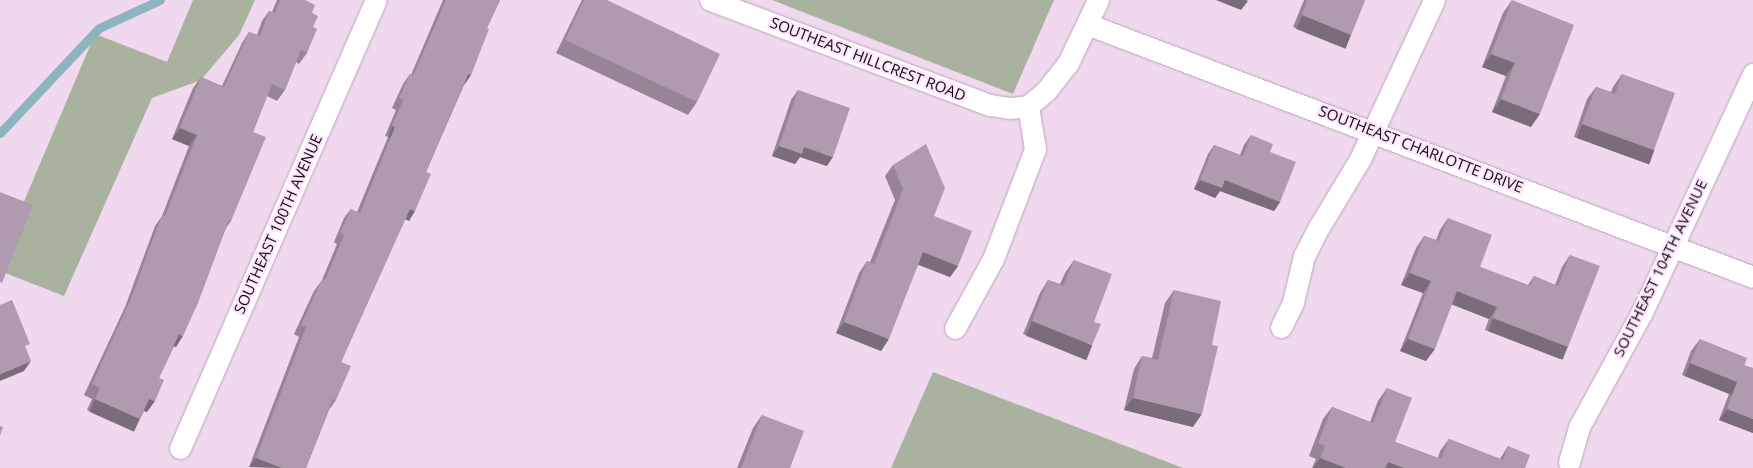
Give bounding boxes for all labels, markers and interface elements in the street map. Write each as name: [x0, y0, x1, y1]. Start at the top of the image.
street label: SOUTHEAST HILLCREST ROAD: [768, 13, 968, 105]
street label: SOUTHEAST CHARLOTTE DRIVE: [1316, 102, 1526, 196]
street label: SOUTHEAST 100TH AVENUE: [230, 131, 326, 317]
street label: SOUTHEAST 104TH AVENUE: [1609, 177, 1711, 359]

